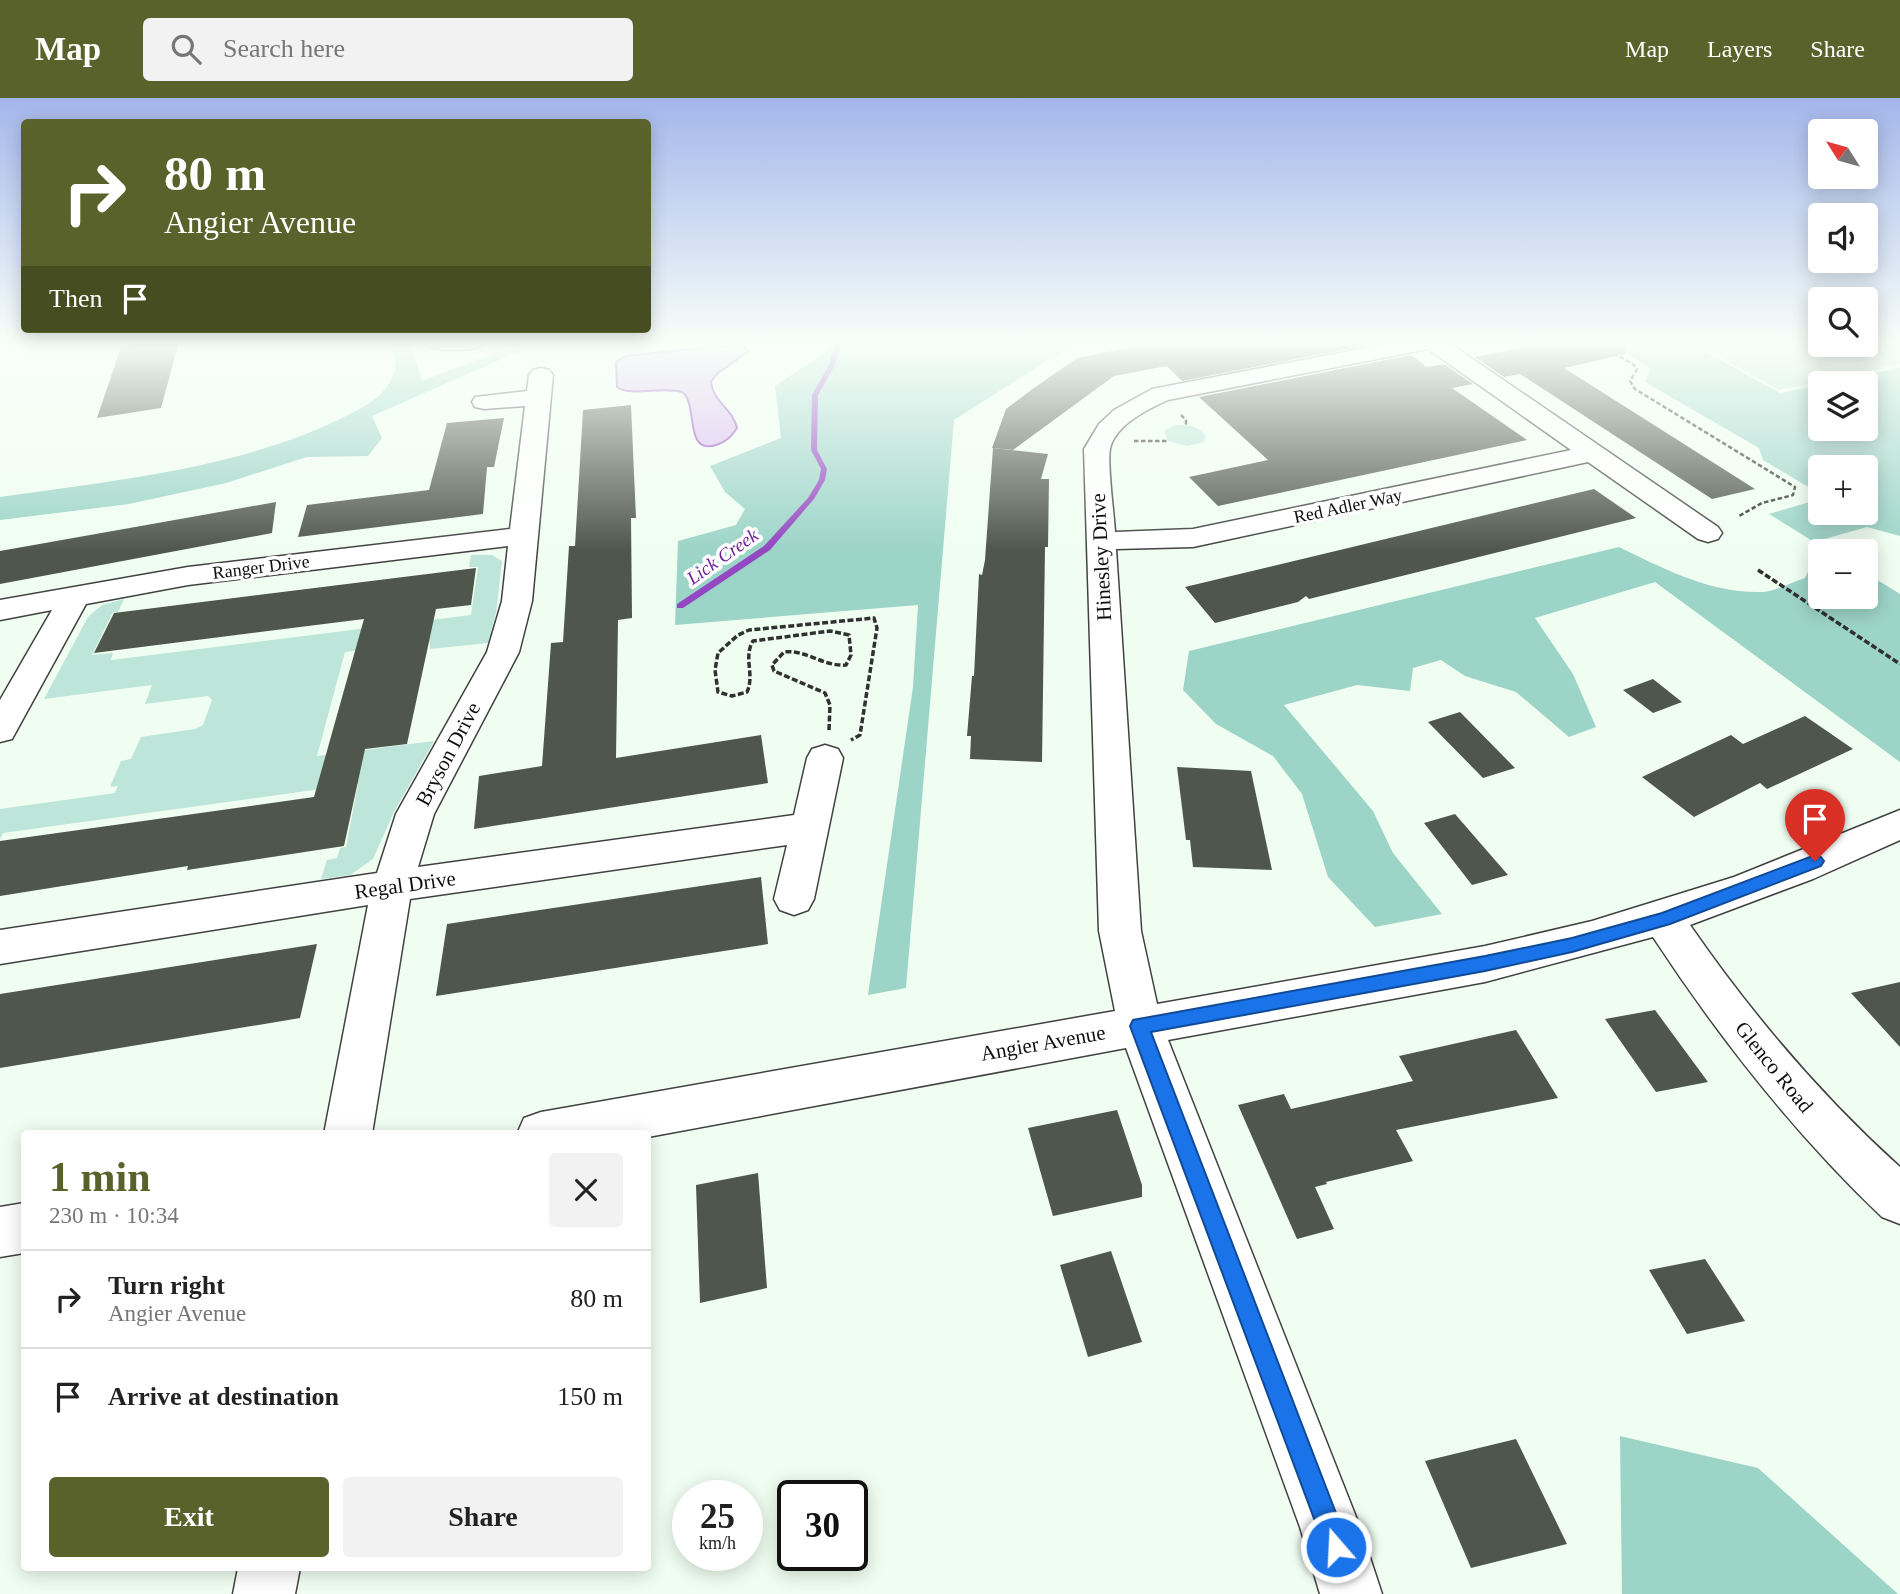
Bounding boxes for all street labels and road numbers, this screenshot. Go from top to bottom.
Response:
street label: Red Adler Way [1292,485,1404,527]
street label: Hinesley Drive [1086,493,1116,621]
street label: Ranger Drive [211,551,311,583]
street label: Bryson Drive [411,698,485,810]
street label: Regal Drive [353,866,457,904]
street label: Glenco Road [1730,1017,1818,1118]
street label: Angier Avenue [979,1020,1107,1066]

